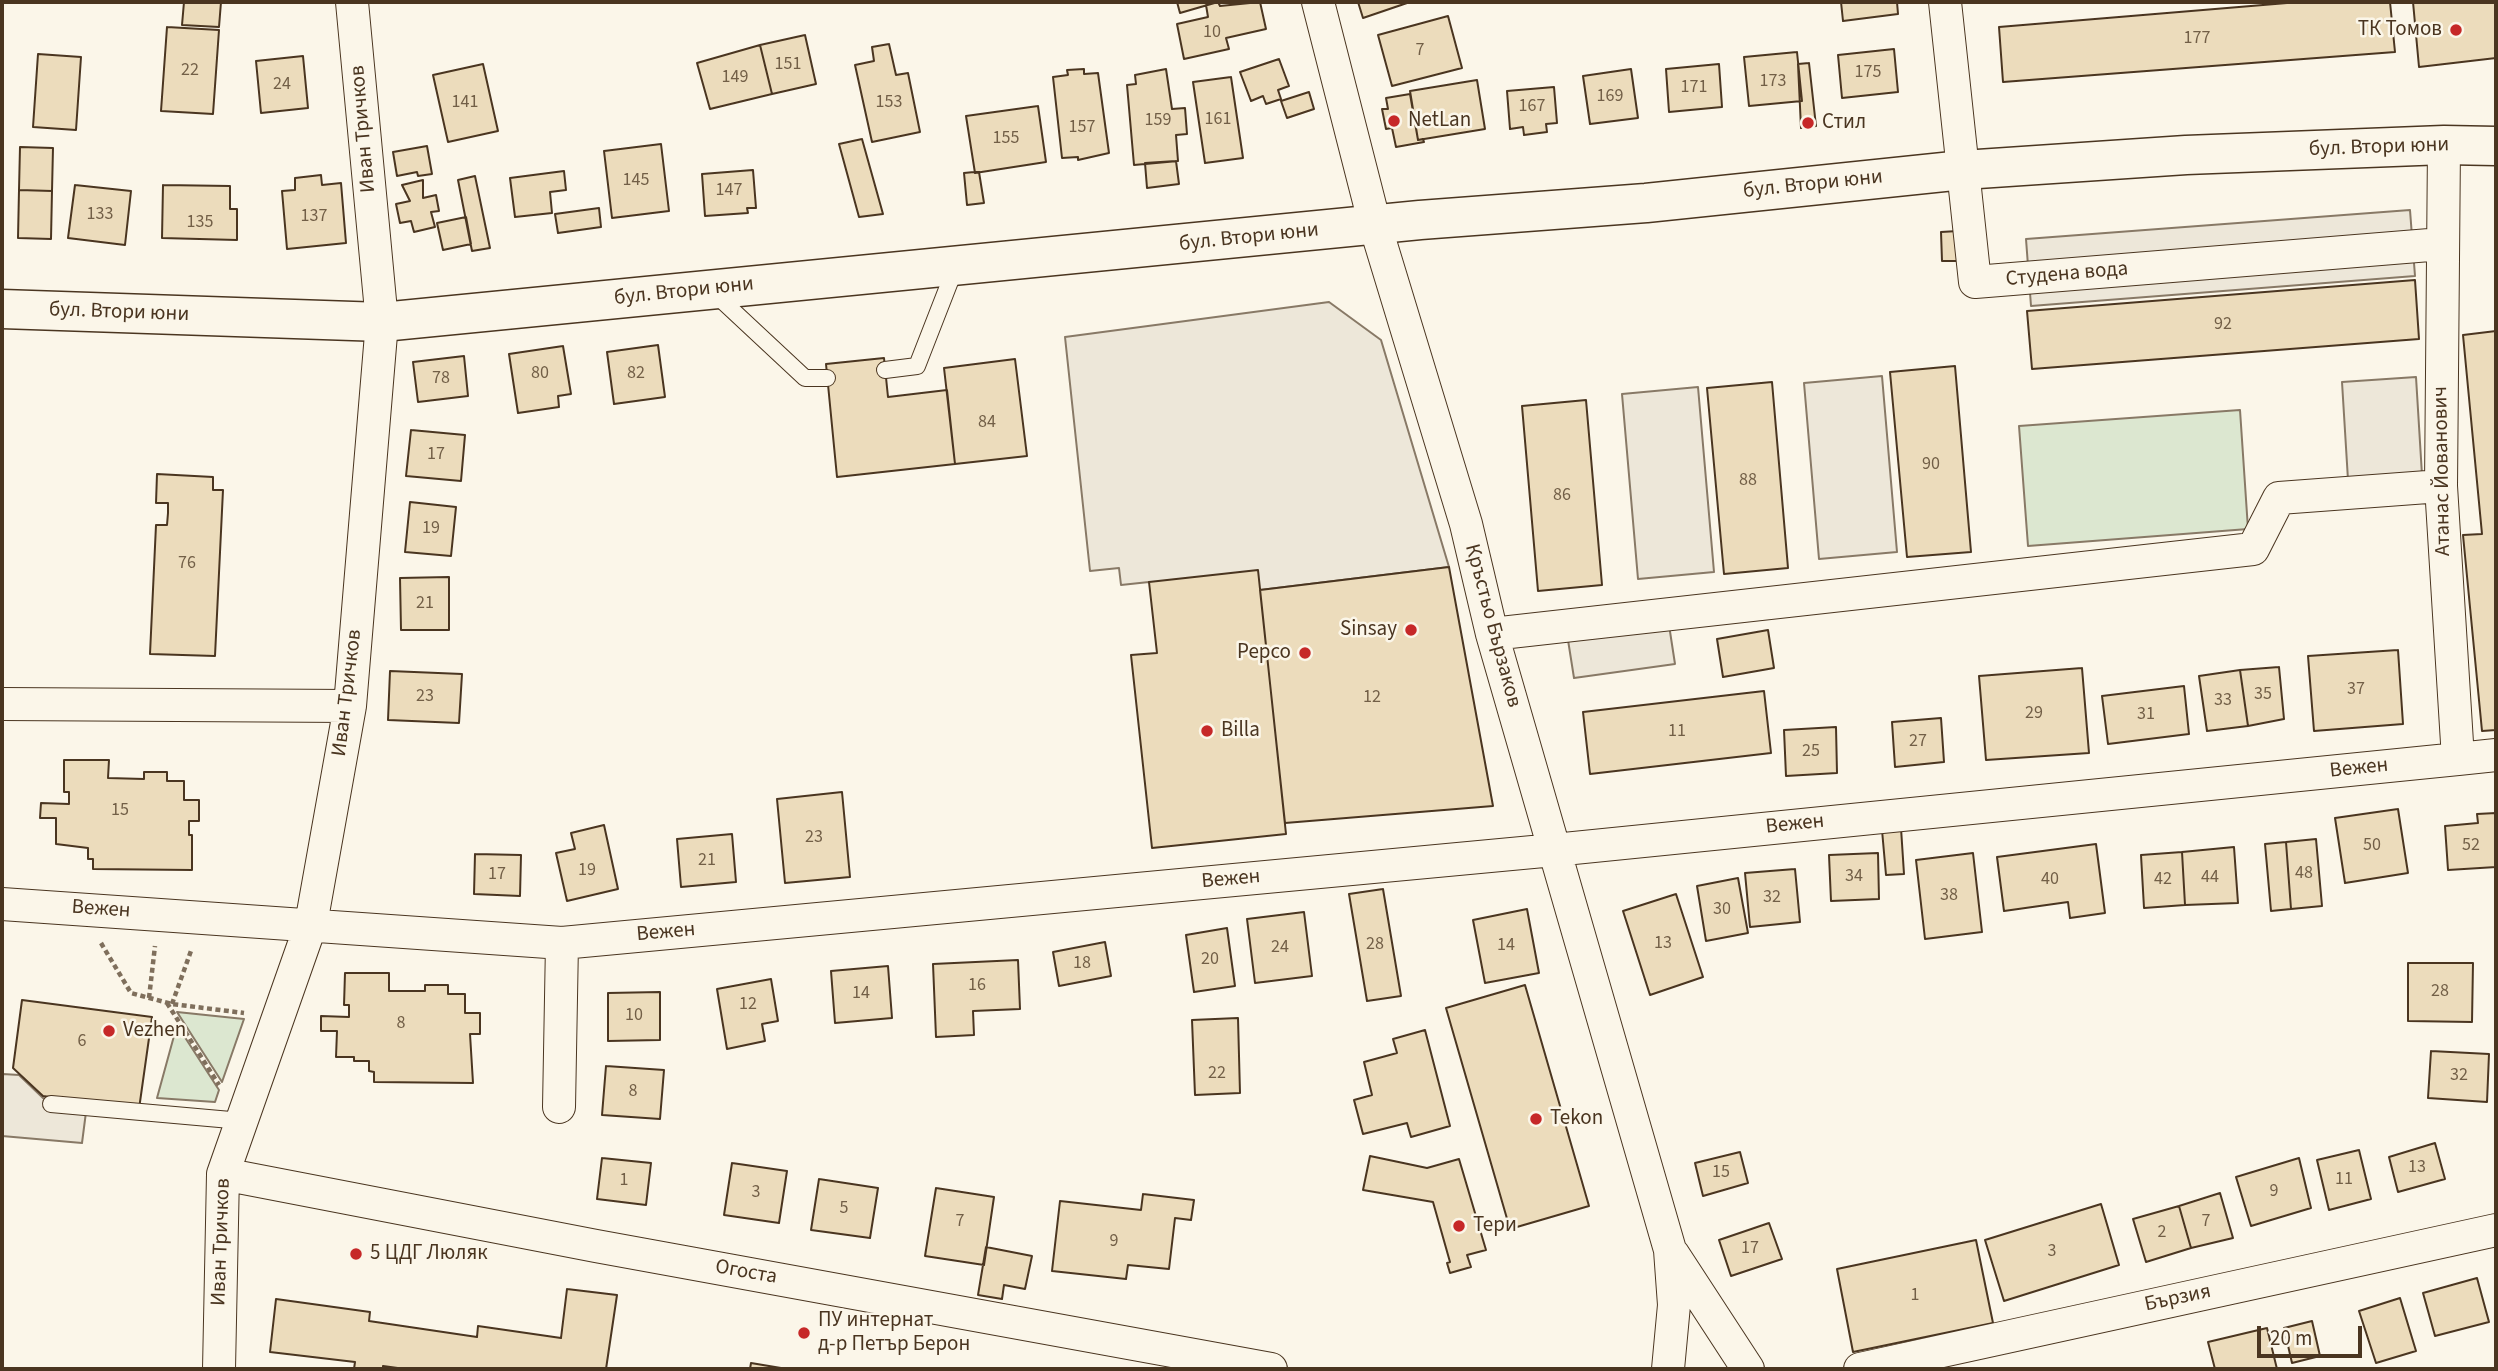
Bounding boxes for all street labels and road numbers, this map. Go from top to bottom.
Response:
street label: Иван Тричков [346,64,382,194]
street label: бул. Втори юни [2308,133,2450,163]
street label: бул. Втори юни [1742,165,1884,205]
street label: бул. Втори юни [1178,218,1320,258]
street label: Студена вода [2005,257,2129,293]
street label: бул. Втори юни [613,272,755,312]
street label: бул. Втори юни [48,298,190,328]
street label: Атанас Йованович [2429,386,2457,556]
street label: Кръстьо Бързаков [1458,542,1526,710]
street label: Иван Тричков [328,628,368,758]
street label: Вежен [2328,753,2390,785]
street label: Вежен [1764,809,1826,841]
street label: Вежен [1201,865,1261,895]
street label: Вежен [71,895,131,925]
street label: Вежен [636,918,696,948]
street label: Иван Тричков [207,1178,237,1306]
street label: Огоста [713,1255,779,1291]
street label: Бързия [2143,1280,2213,1318]

